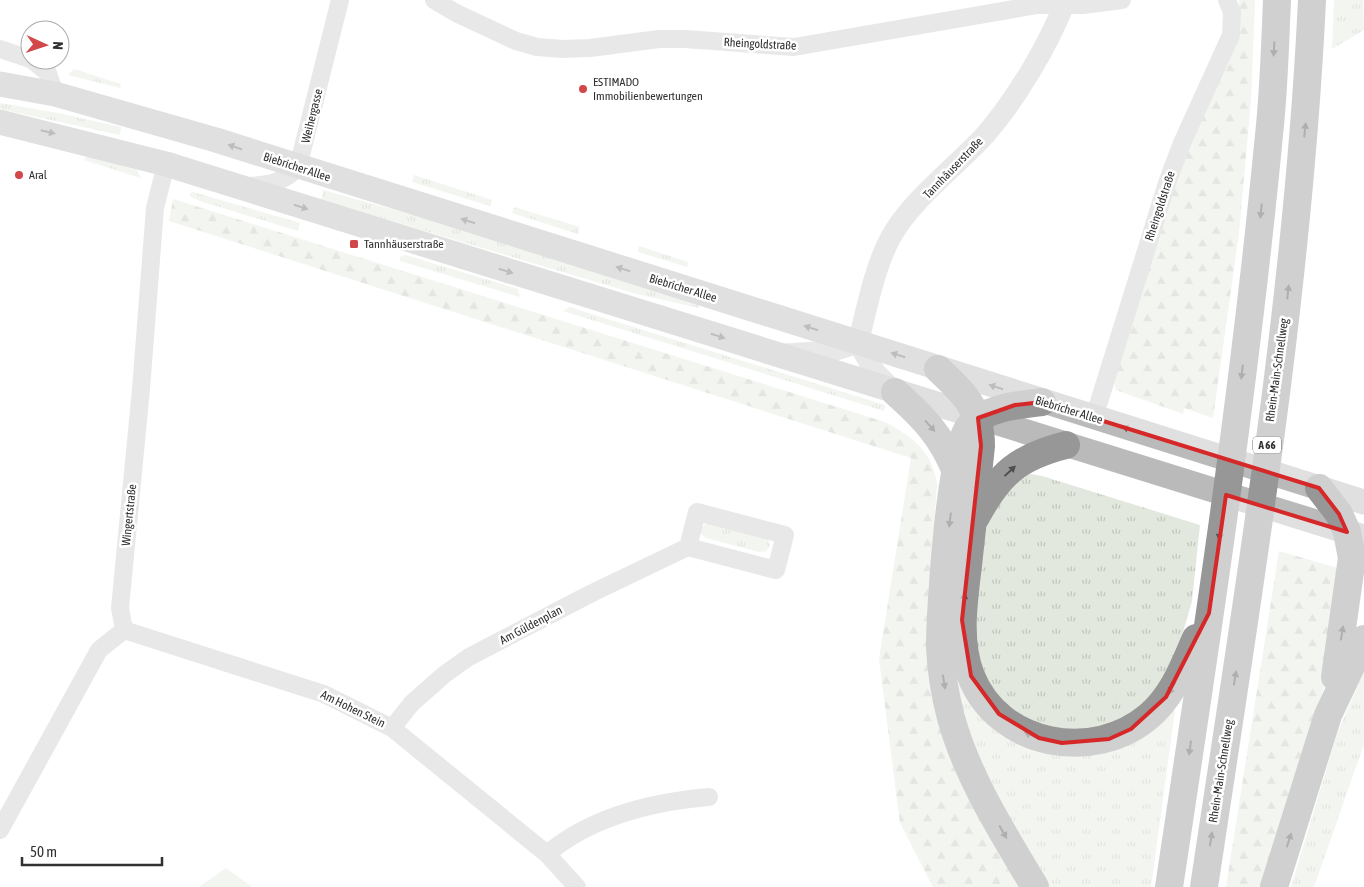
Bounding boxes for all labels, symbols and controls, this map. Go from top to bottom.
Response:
north arrow [20,20,70,70]
street label: Rheingoldstraße [723,35,797,53]
text: N [50,41,66,50]
one-way arrow [1270,41,1278,57]
place label: ESTIMADO Immobilienbewertungen [593,75,703,103]
marker: ESTIMADO Immobilienbewertungen [577,83,589,95]
street label: Weihergasse [299,87,325,145]
one-way arrow [1301,122,1309,138]
one-way arrow [40,128,55,136]
street label: Tannhäuserstraße [920,134,986,202]
one-way arrow [227,143,242,151]
street label: Biebricher Allee [262,150,332,184]
place label: Aral [29,168,48,182]
marker: Aral [13,169,25,181]
street label: Rheingoldstraße [1142,169,1178,243]
one-way arrow [294,203,309,211]
one-way arrow [1257,203,1265,219]
one-way arrow [460,216,475,224]
place label: Tannhäuserstraße [364,237,444,251]
marker: Tannhäuserstraße [348,238,360,250]
one-way arrow [615,265,630,273]
one-way arrow [499,267,514,275]
street label: Biebricher Allee [648,271,718,305]
one-way arrow [1284,283,1292,299]
street label: Rhein-Main-Schnellweg [1263,316,1291,423]
one-way arrow [804,324,819,332]
one-way arrow [710,333,725,341]
one-way arrow [890,351,905,359]
one-way arrow [1238,364,1246,380]
one-way arrow [988,383,1003,391]
street label: Biebricher Allee [1034,393,1104,427]
one-way arrow [924,420,936,432]
one-way arrow [1121,424,1136,432]
road number: A 66 [1253,436,1281,454]
one-way arrow [1003,465,1015,477]
street label: Wingertstraße [119,483,139,547]
one-way arrow [945,512,953,528]
one-way arrow [1216,525,1224,541]
one-way arrow [960,592,968,608]
street label: Am Güldenplan [497,603,565,647]
one-way arrow [1338,625,1346,641]
one-way arrow [1231,670,1239,686]
one-way arrow [941,674,949,690]
one-way arrow [1167,681,1176,695]
street label: Am Hohen Stein [319,687,387,731]
street label: Rhein-Main-Schnellweg [1206,717,1236,824]
one-way arrow [1024,730,1038,738]
one-way arrow [1185,740,1193,756]
one-way arrow [999,825,1007,840]
one-way arrow [1207,830,1215,846]
one-way arrow [1285,833,1293,848]
scale bar [22,834,162,866]
text: 50 m [30,843,57,860]

